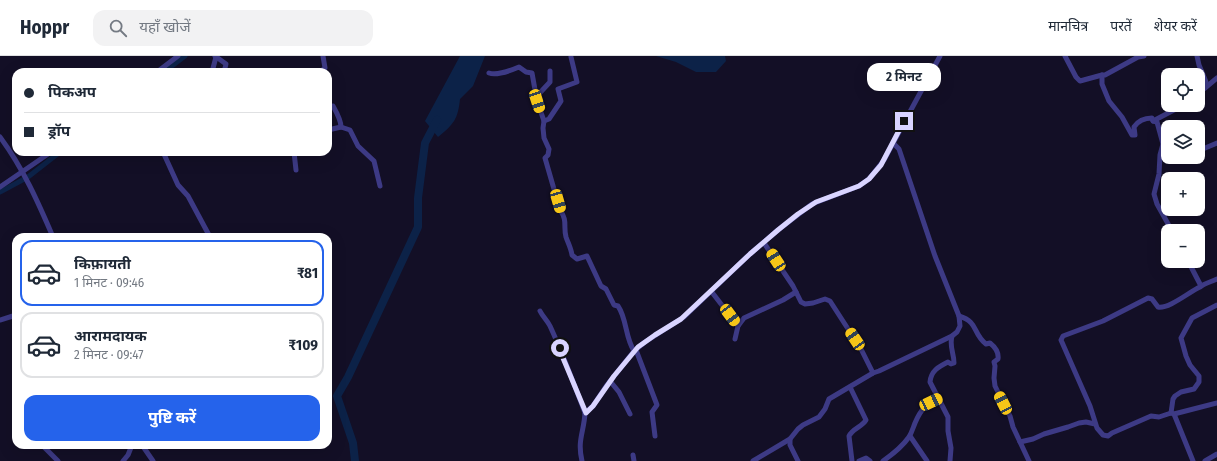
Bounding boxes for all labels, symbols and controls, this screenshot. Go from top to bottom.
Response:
search box [93,10,373,46]
text: Hoppr [20,16,69,39]
icon: search [107,17,129,39]
text: यहाँ खोजें [139,18,191,36]
text: मानचित्र [1048,18,1088,35]
text: परतें [1110,18,1132,35]
text: शेयर करें [1154,18,1197,35]
callout: 2 मिनट [867,63,941,91]
map controls [1161,68,1205,268]
button: locate [1161,68,1205,112]
text: 2 मिनट [886,69,922,84]
text: पिकअप [48,83,96,101]
car [528,88,546,114]
route end [895,112,913,130]
button: layers [1161,120,1205,164]
text: ड्रॉप [48,122,70,140]
button: + [1161,172,1205,216]
car [549,188,567,214]
button: − [1161,224,1205,268]
car [764,247,788,273]
icon: car [26,255,62,291]
text: किफ़ायती [74,255,131,273]
text: ₹81 [297,264,318,282]
text: 1 मिनट · 09:46 [74,275,144,290]
car [718,302,742,328]
car [843,326,867,352]
icon: car [26,327,62,363]
text: आरामदायक [74,327,147,345]
text: ₹109 [288,336,318,354]
route start [551,339,569,357]
text: 2 मिनट · 09:47 [74,347,144,362]
car [992,390,1014,416]
car [918,391,944,413]
button: पुष्टि करें [24,395,320,441]

